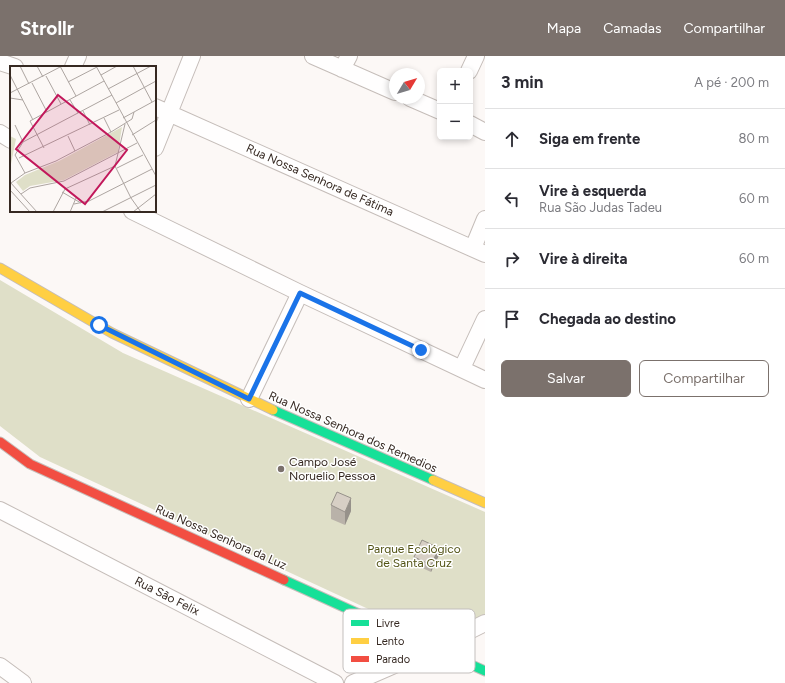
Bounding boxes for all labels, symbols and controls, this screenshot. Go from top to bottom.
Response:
text: Strollr [20,17,74,40]
text: Mapa [547,20,581,37]
text: Camadas [603,20,661,37]
text: Compartilhar [683,20,765,37]
inset map [10,66,156,212]
north arrow [389,68,425,104]
map controls [437,68,473,140]
button: + [437,68,473,104]
text: 3 min [501,72,543,92]
text: A pé · 200 m [694,75,769,90]
button: − [437,104,473,140]
icon: ahead [501,128,523,150]
text: Siga em frente [539,130,640,148]
text: 80 m [738,131,769,146]
street label: Rua Nossa Senhora de Fátima [244,141,396,219]
text: Vire à esquerda [539,182,646,200]
icon: left [501,188,523,210]
text: 60 m [739,191,769,206]
text: Rua São Judas Tadeu [539,200,662,215]
icon: right [501,248,523,270]
text: Vire à direita [539,250,628,268]
text: 60 m [739,251,769,266]
icon: arrive [501,308,523,330]
text: Chegada ao destino [539,310,676,328]
route start [90,316,108,334]
route end [412,341,430,359]
button: Salvar [501,360,631,397]
button: Compartilhar [639,360,769,397]
street label: Rua Nossa Senhora dos Remedios [267,388,440,476]
place label: Campo José Noruelio Pessoa [289,455,376,483]
marker: Campo José Noruelio Pessoa [276,464,286,474]
street label: Rua Nossa Senhora da Luz [153,502,289,572]
park label: Parque Ecológico de Santa Cruz [367,542,461,570]
street label: Rua São Felix [132,574,202,618]
legend [343,609,475,673]
text: Livre [376,617,400,630]
text: Lento [376,635,404,648]
text: Parado [376,653,410,666]

